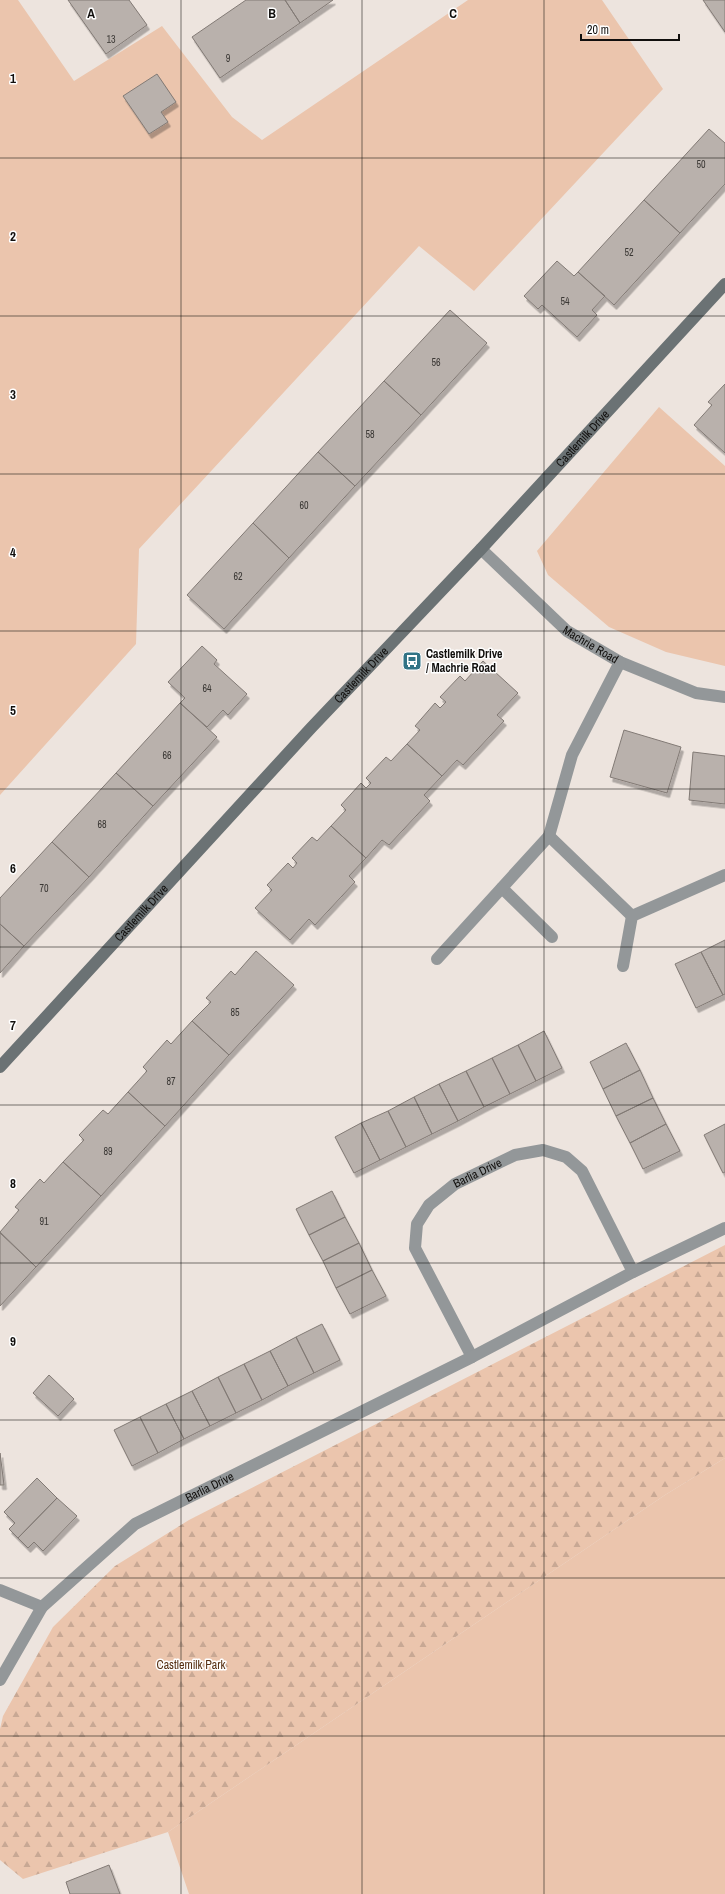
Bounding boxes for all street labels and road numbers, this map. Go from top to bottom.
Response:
street label: Castlemilk Drive [552,407,613,471]
street label: Machrie Road [560,622,621,667]
street label: Castlemilk Drive [331,643,392,707]
street label: Castlemilk Drive [111,881,172,945]
street label: Barlia Drive [451,1155,504,1192]
street label: Barlia Drive [183,1468,236,1506]

